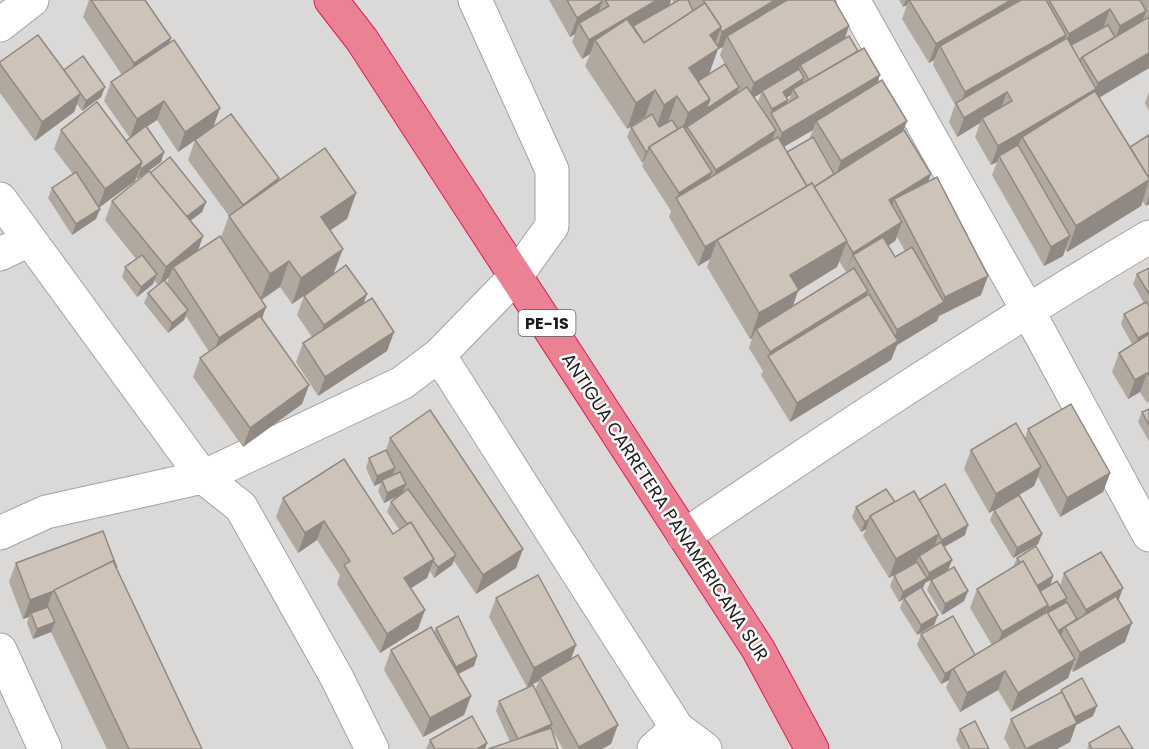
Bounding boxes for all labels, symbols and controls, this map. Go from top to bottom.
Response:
road number: PE-1S [518,310,576,336]
street label: ANTIGUA CARRETERA PANAMERICANA SUR [556,348,775,666]

